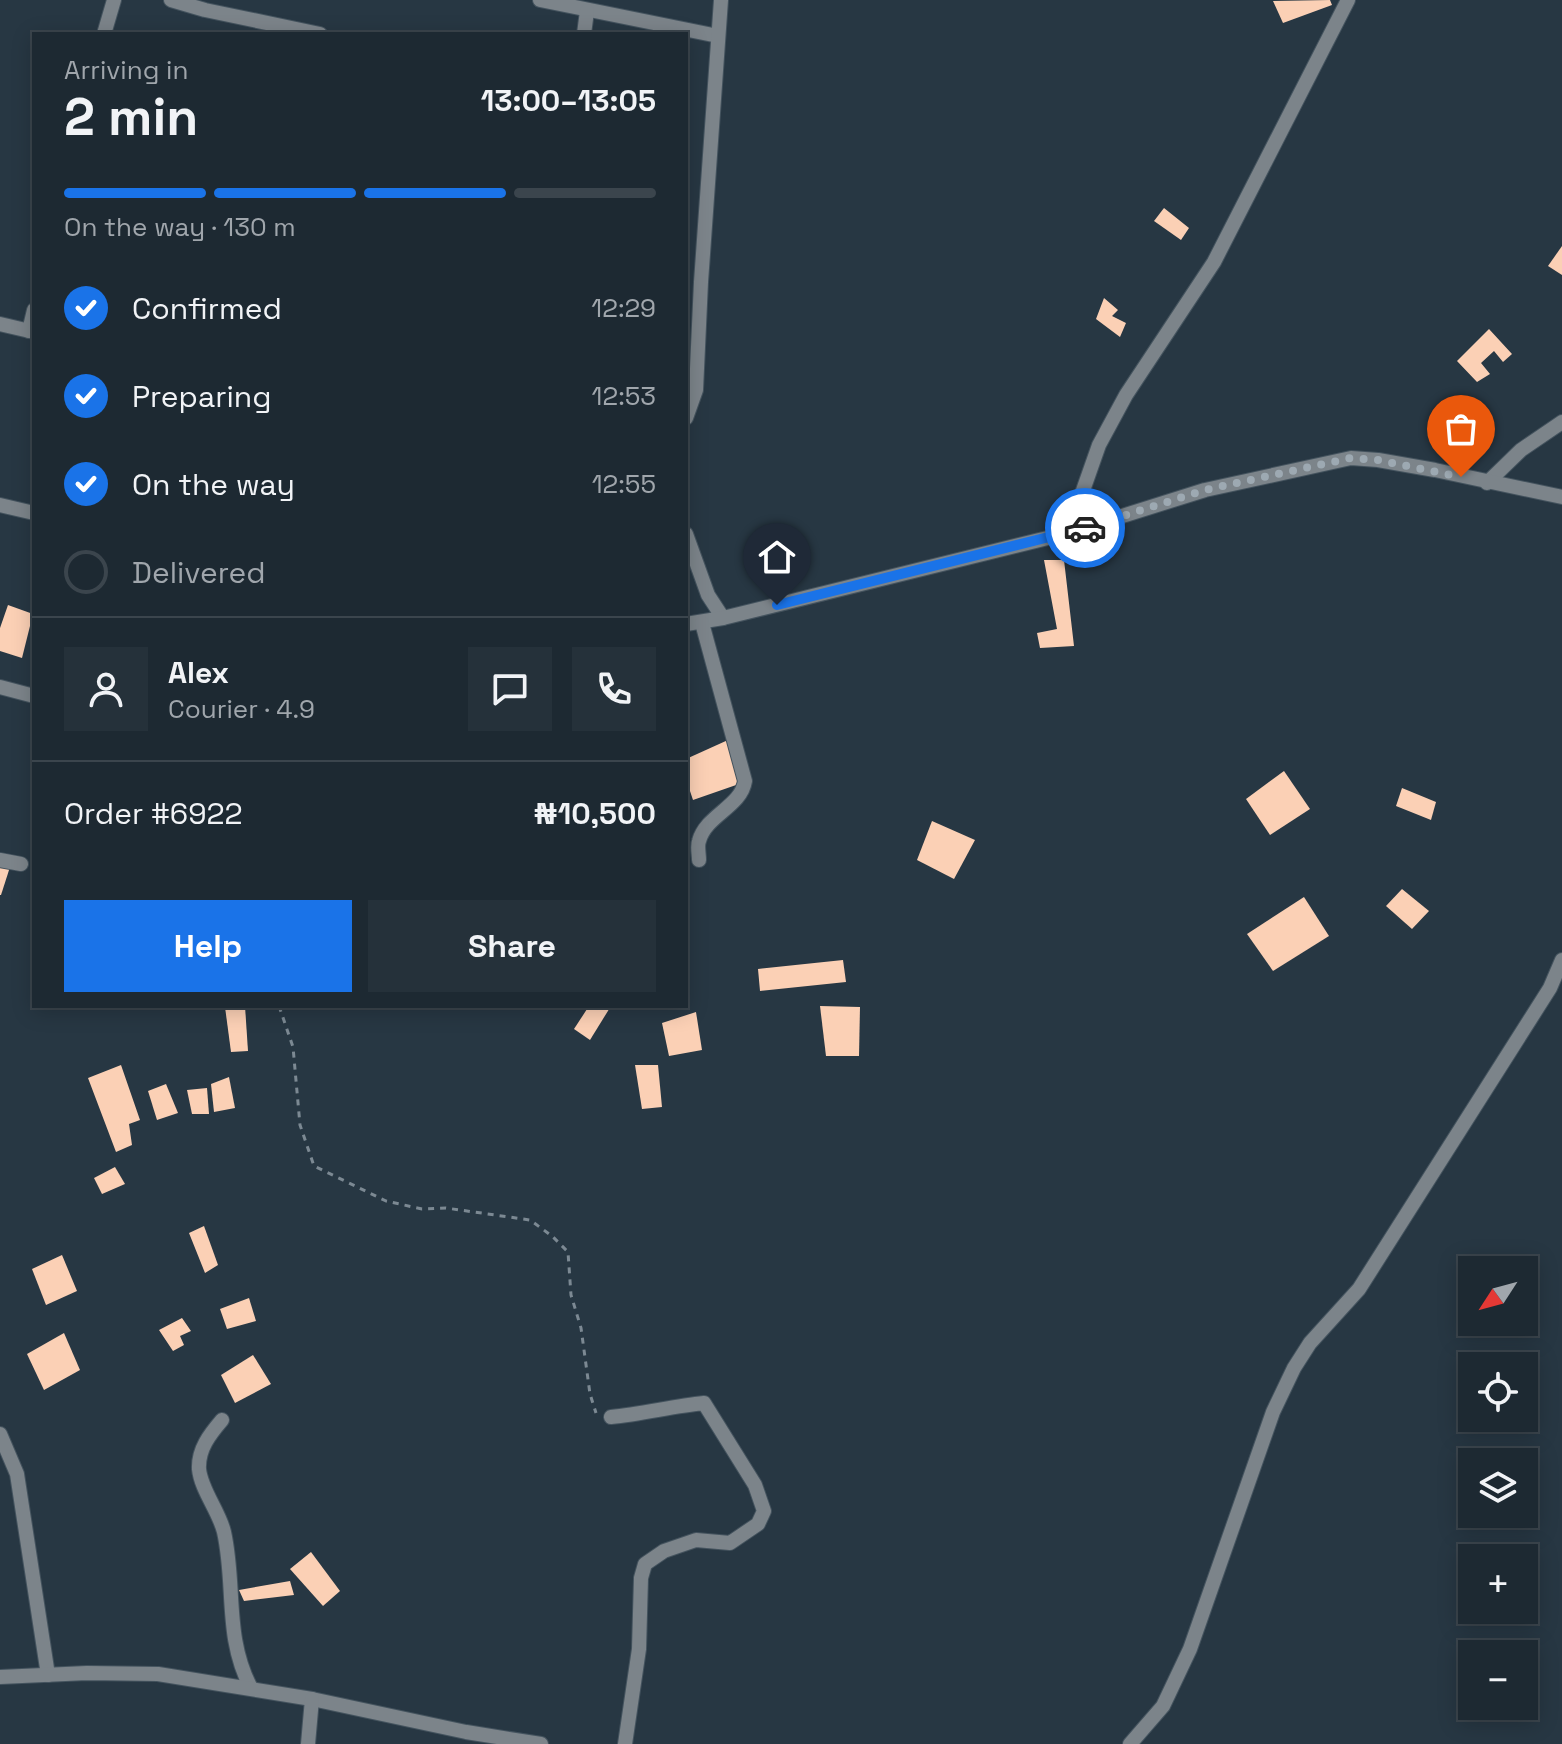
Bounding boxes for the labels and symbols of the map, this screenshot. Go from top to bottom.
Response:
pin [1427,395,1495,477]
courier [1045,488,1125,568]
pin [743,523,811,605]
north arrow [1458,1256,1538,1336]

